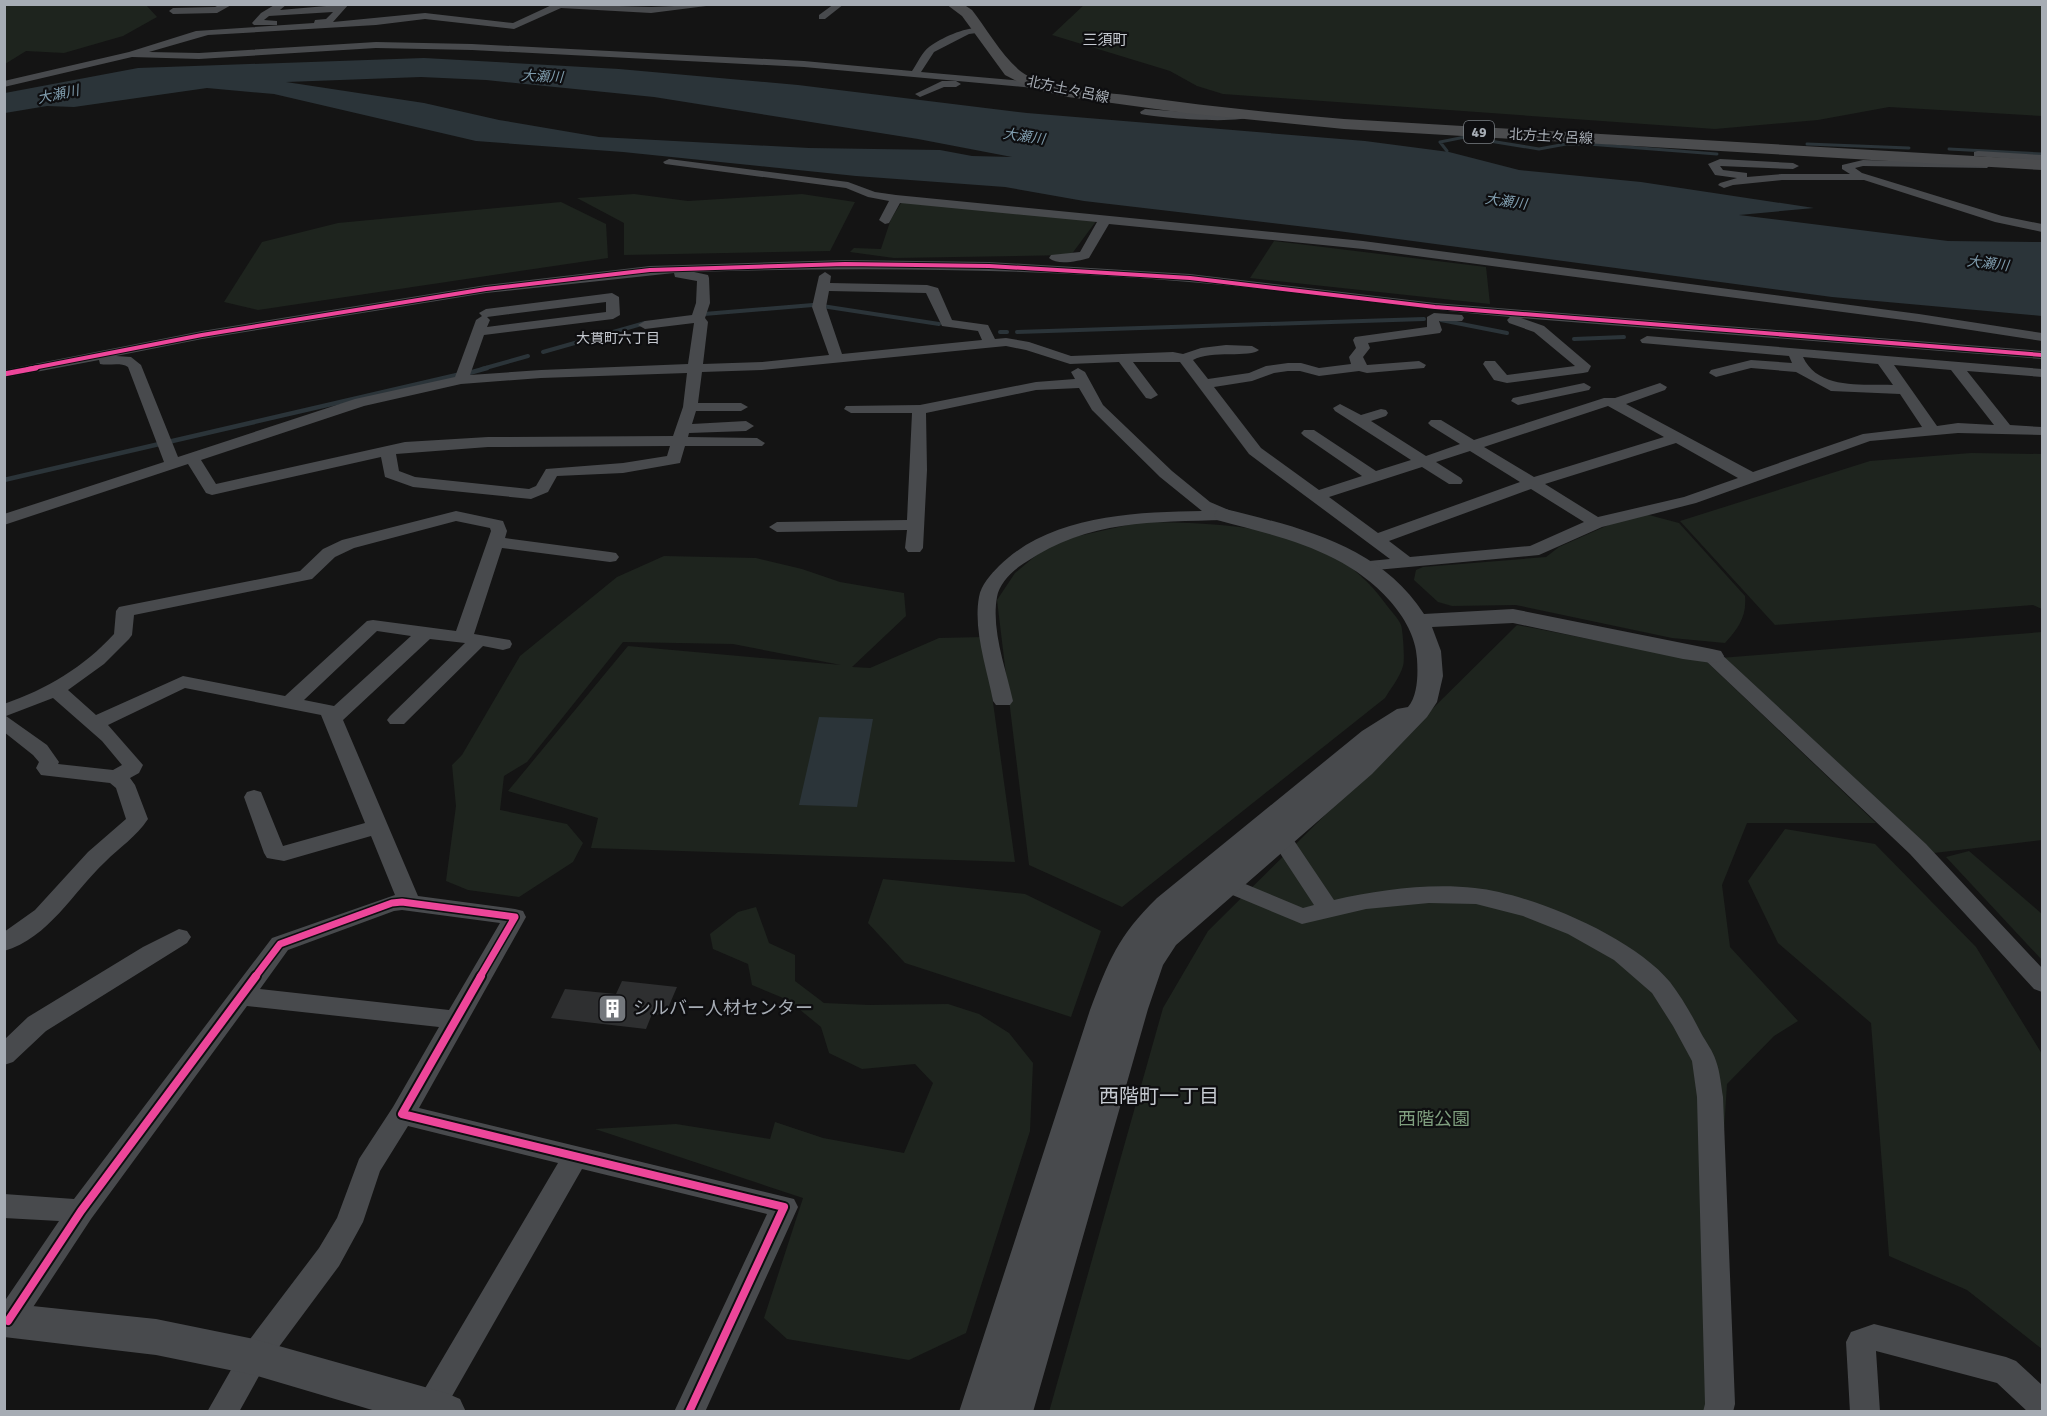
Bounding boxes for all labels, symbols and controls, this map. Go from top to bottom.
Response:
district label: 三須町 [1082,31,1128,49]
water label: 大瀬川 [521,67,565,86]
street label: 北方土々呂線 [1025,72,1111,107]
water label: 大瀬川 [36,81,82,107]
road number: 49 [1464,121,1494,143]
water label: 大瀬川 [1002,125,1048,148]
street label: 北方土々呂線 [1509,126,1593,147]
water label: 大瀬川 [1484,190,1530,213]
water label: 大瀬川 [1966,253,2012,275]
district label: 大貫町六丁目 [576,330,660,347]
building icon: シルバー人材センター [596,992,628,1024]
place label: シルバー人材センター [633,997,813,1019]
district label: 西階町一丁目 [1099,1084,1219,1109]
park label: 西階公園 [1398,1108,1470,1130]

